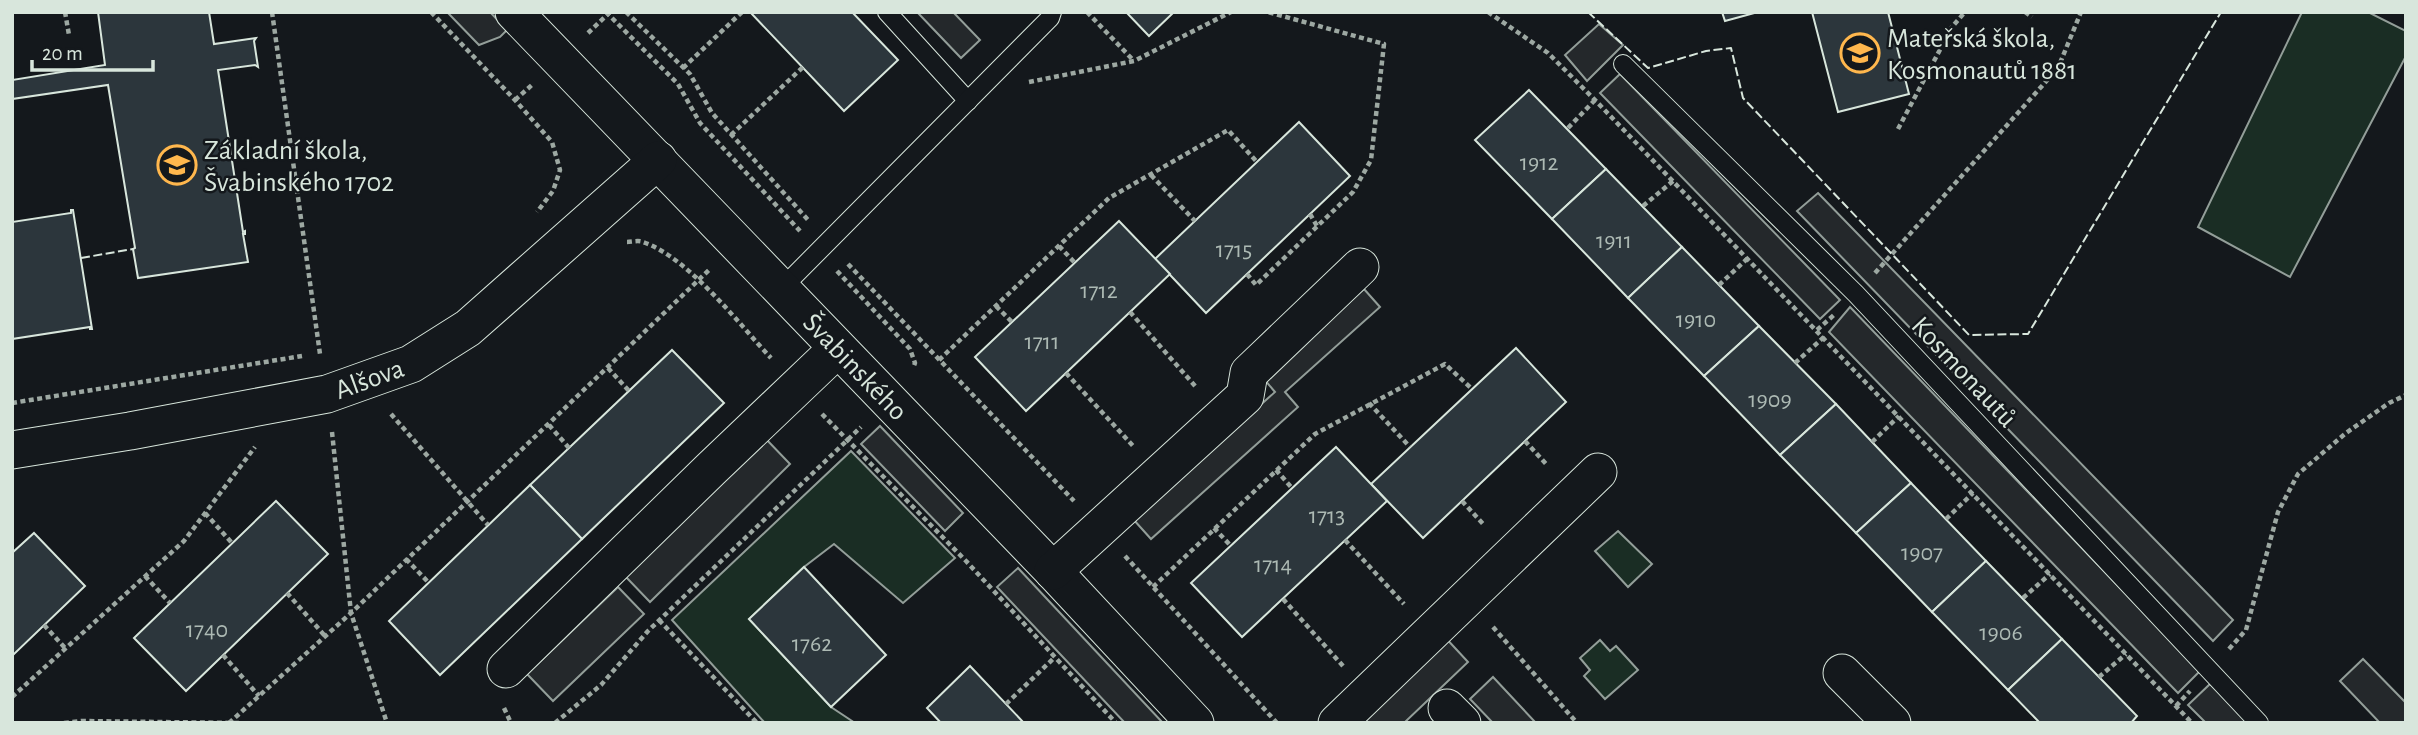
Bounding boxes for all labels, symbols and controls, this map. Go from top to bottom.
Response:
place label: Mateřská škola, Kosmonautů 1881 [1887,25,2077,85]
scale bar [32,28,152,72]
school or university icon: Mateřská škola, Kosmonautů 1881 [1839,32,1881,74]
text: 20 m [42,43,83,64]
place label: Základní škola, Švabinského 1702 [204,137,394,197]
school or university icon: Základní škola, Švabinského 1702 [156,144,198,186]
house number: 1912 [1520,151,1558,175]
house number: 1911 [1596,229,1632,253]
house number: 1715 [1216,238,1252,262]
house number: 1712 [1080,279,1118,303]
street label: Švabinského [797,307,913,426]
house number: 1910 [1676,308,1716,332]
street label: Kosmonautů [1906,312,2021,433]
house number: 1711 [1025,330,1059,354]
street label: Alšova [331,355,408,405]
house number: 1909 [1748,388,1792,412]
house number: 1713 [1309,504,1345,528]
house number: 1907 [1901,541,1943,565]
house number: 1714 [1254,553,1292,577]
house number: 1740 [186,618,228,642]
house number: 1906 [1979,621,2023,645]
house number: 1762 [792,632,832,656]

